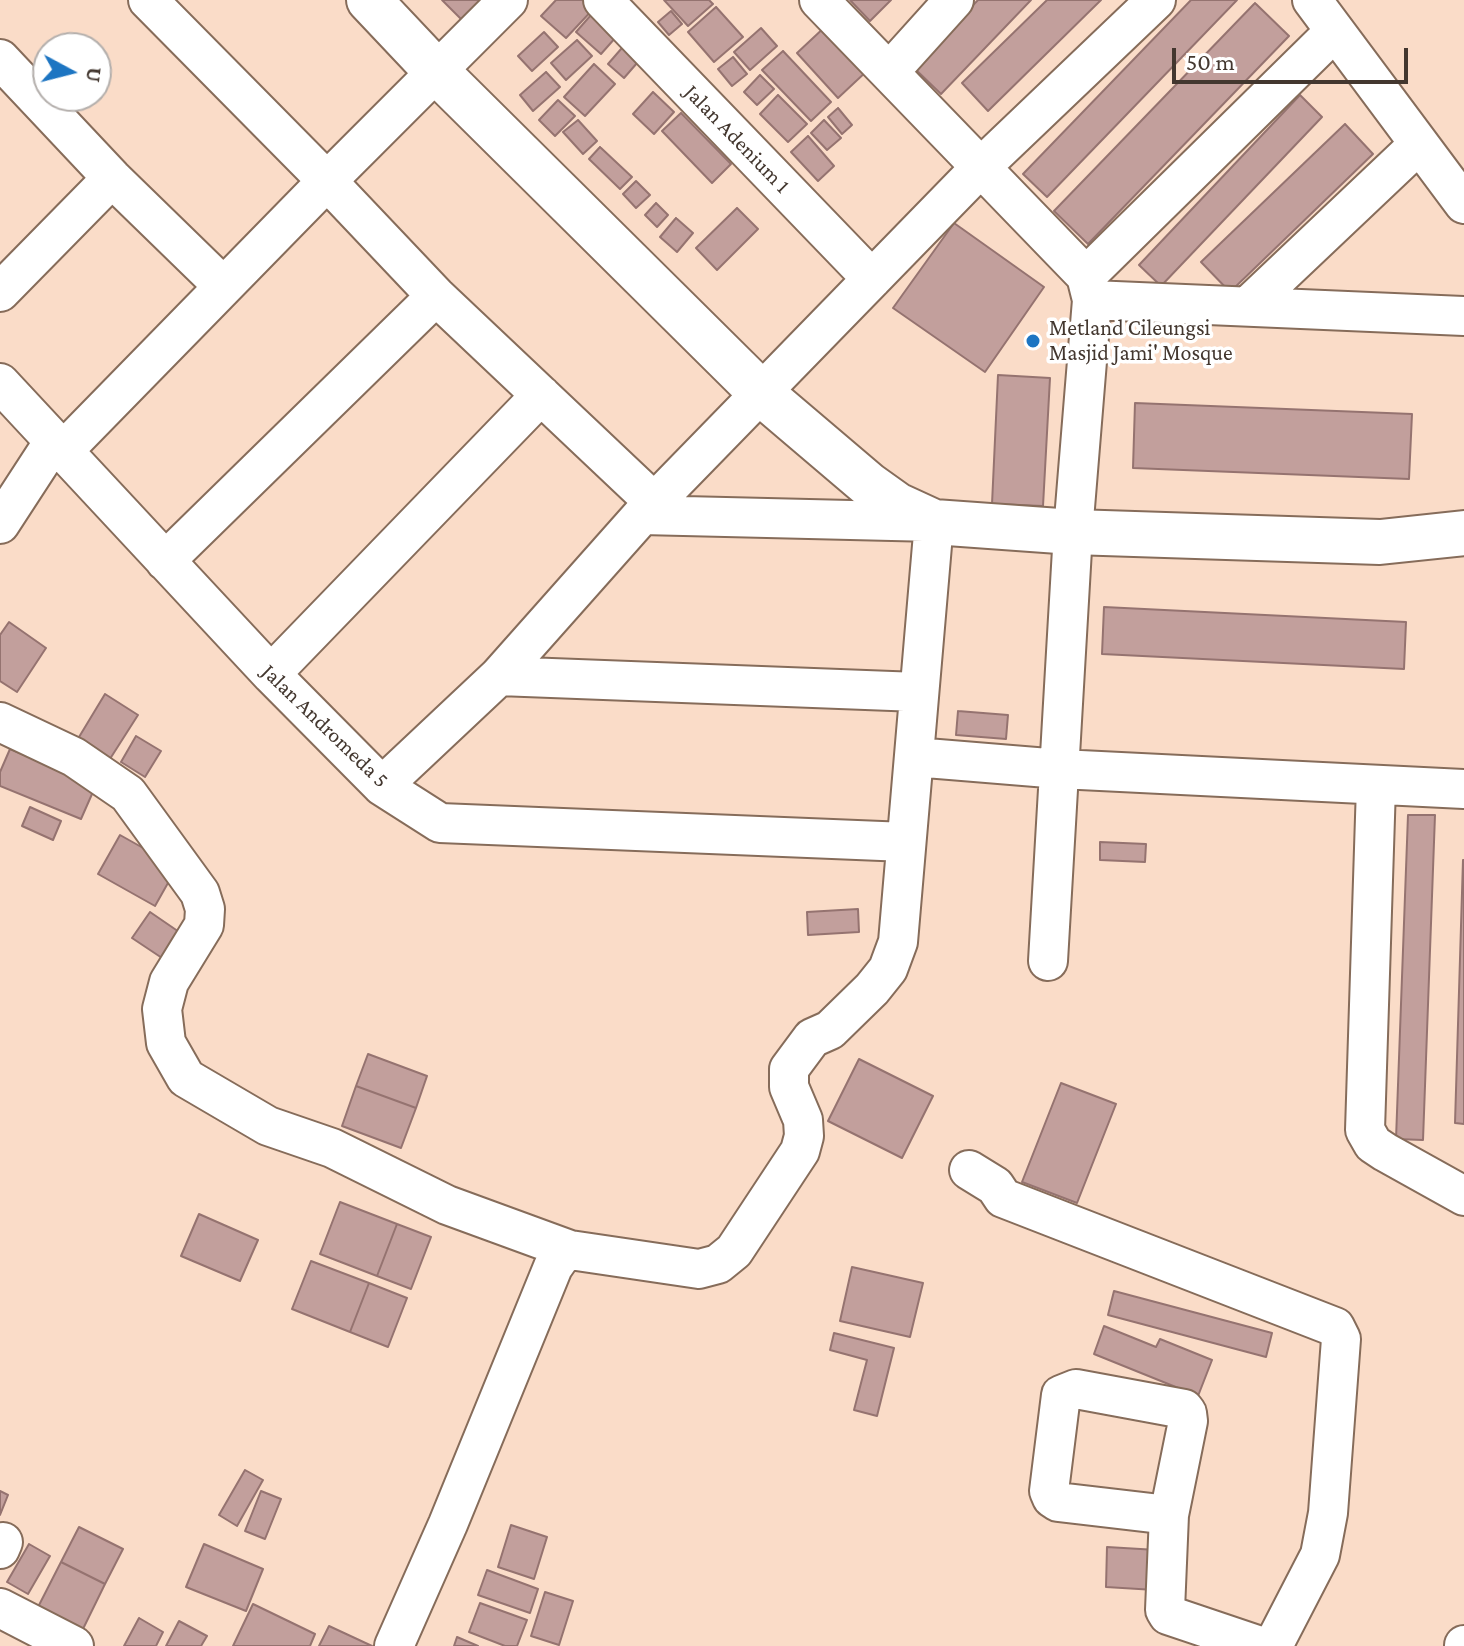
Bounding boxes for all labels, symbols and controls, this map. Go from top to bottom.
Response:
north arrow [32,32,112,112]
scale bar [1176,32,1412,82]
text: 50 m [1186,48,1235,75]
text: U [81,66,108,84]
street label: Jalan Adenium 1 [679,79,795,199]
place label: Metland Cileungsi Masjid Jami' Mosque [1049,315,1233,366]
marker: Metland Cileungsi Masjid Jami' Mosque [1024,332,1042,350]
street label: Jalan Andromeda 5 [256,659,394,793]

